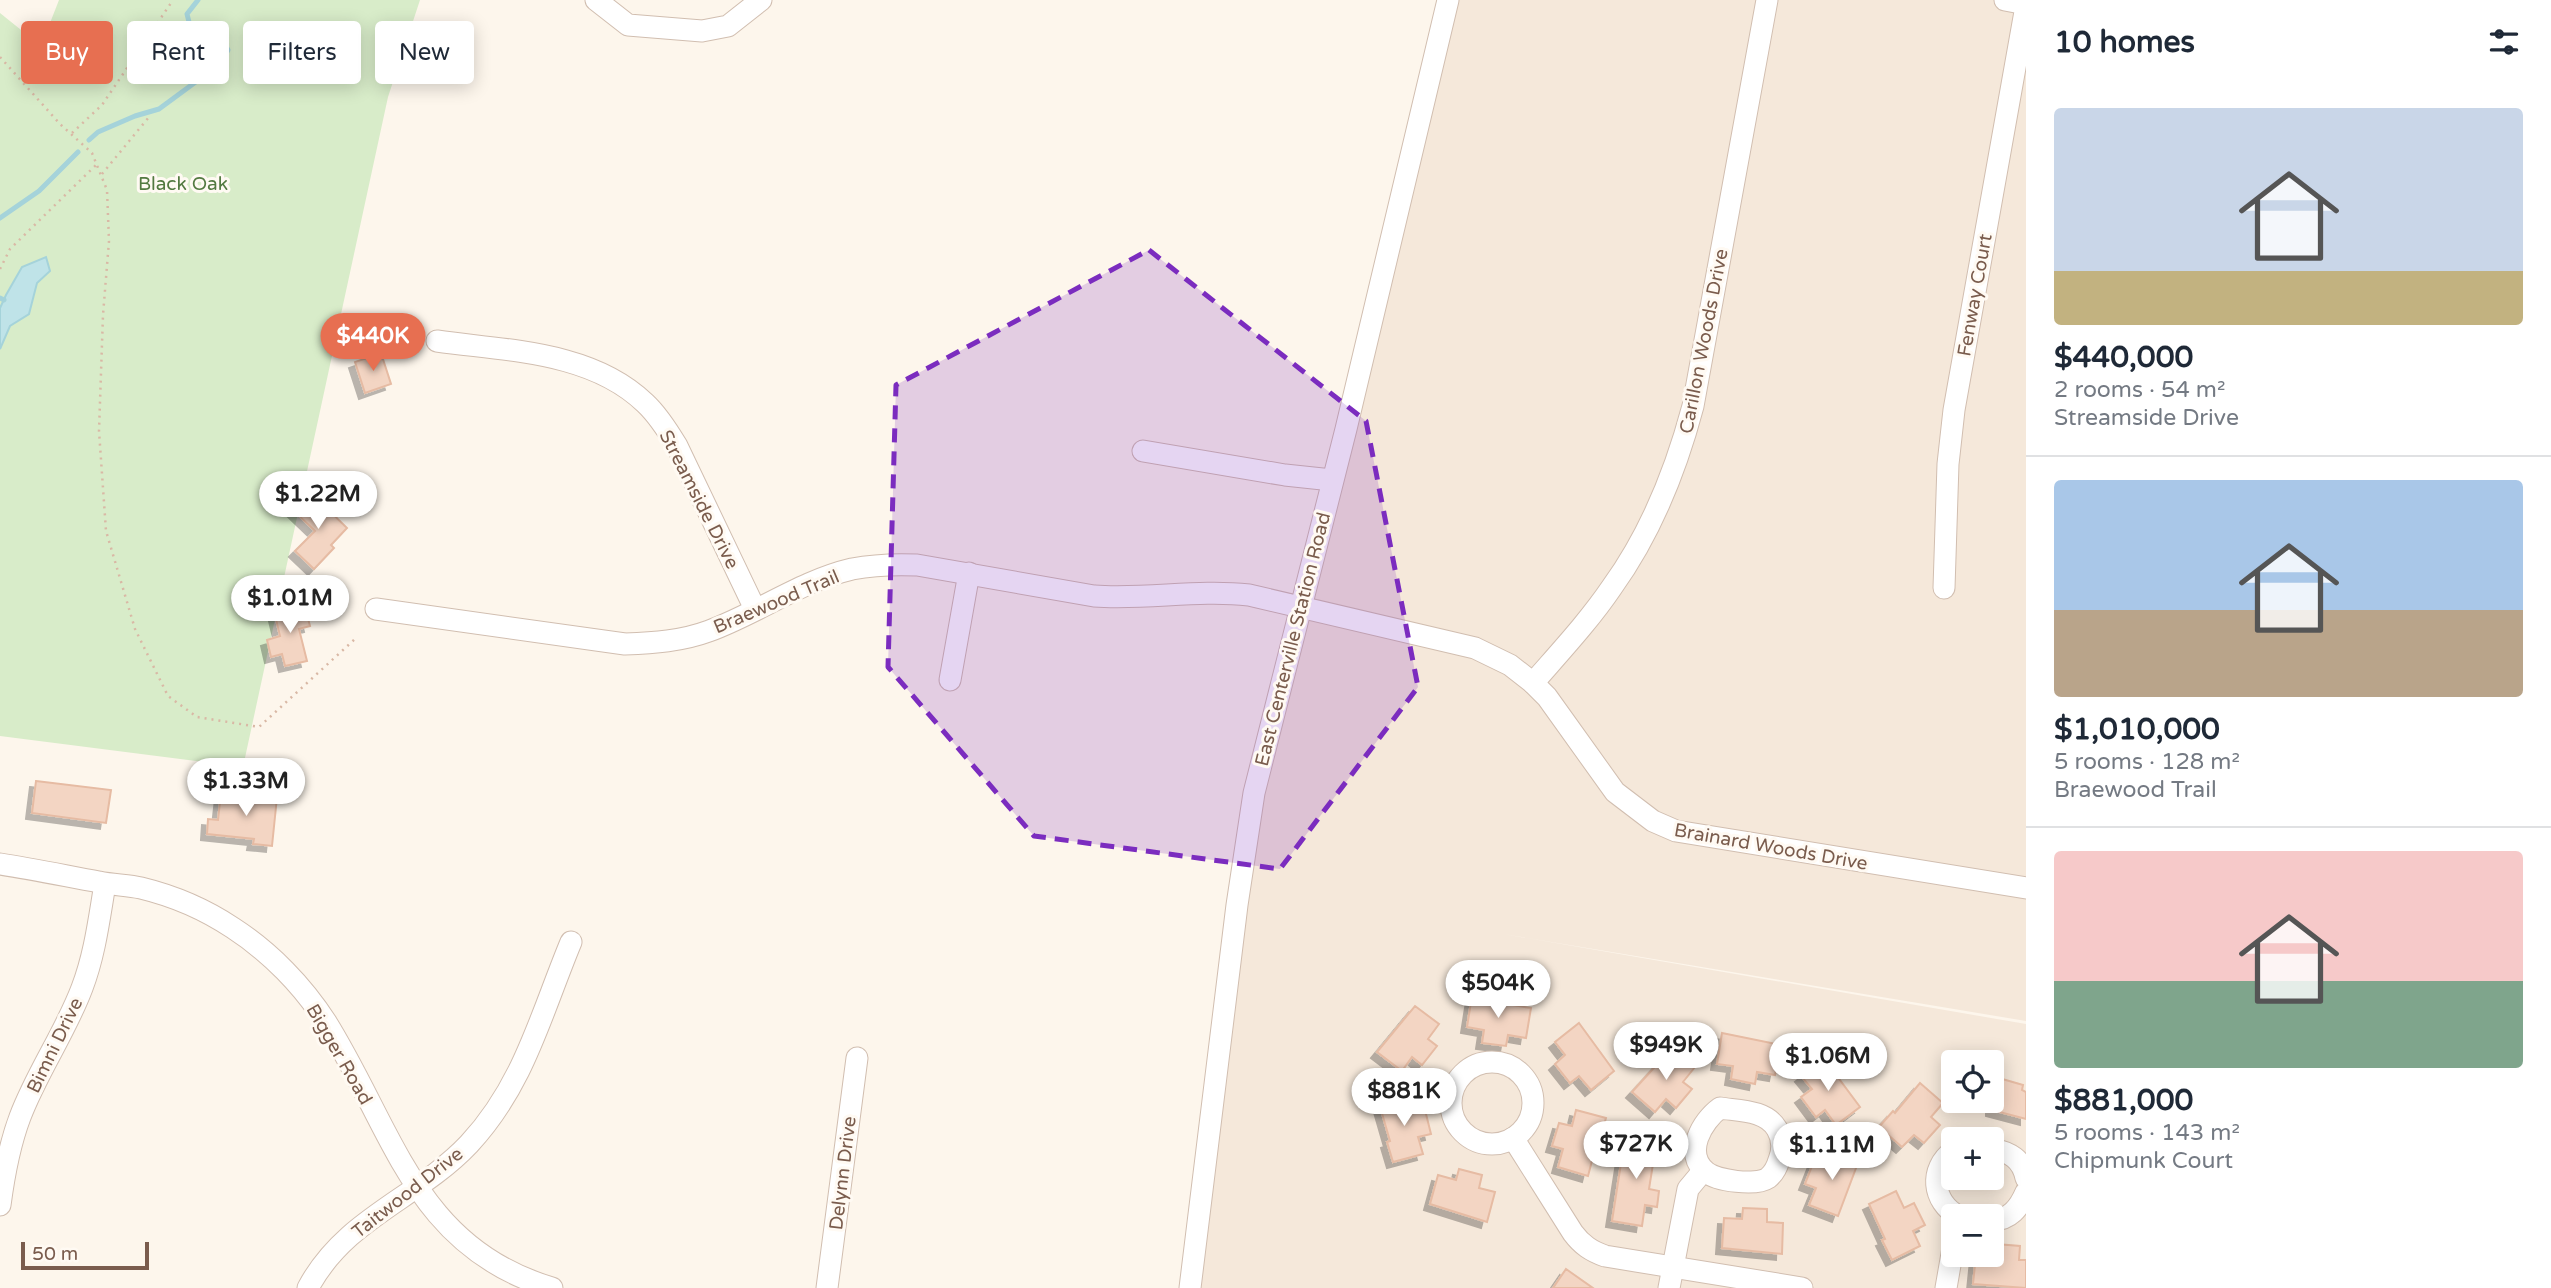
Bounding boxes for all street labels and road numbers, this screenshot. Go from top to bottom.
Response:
street label: Fenway Court [1953,232,1997,358]
street label: Carillon Woods Drive [1675,247,1733,435]
street label: Streamside Drive [655,426,744,572]
street label: East Centerville Station Road [1251,510,1335,768]
street label: Braewood Trail [710,566,843,638]
street label: Brainard Woods Drive [1672,819,1869,875]
street label: Bimni Drive [22,994,87,1097]
street label: Bigger Road [301,1000,377,1109]
street label: Delynn Drive [825,1115,861,1231]
street label: Taitwood Drive [348,1143,467,1243]

